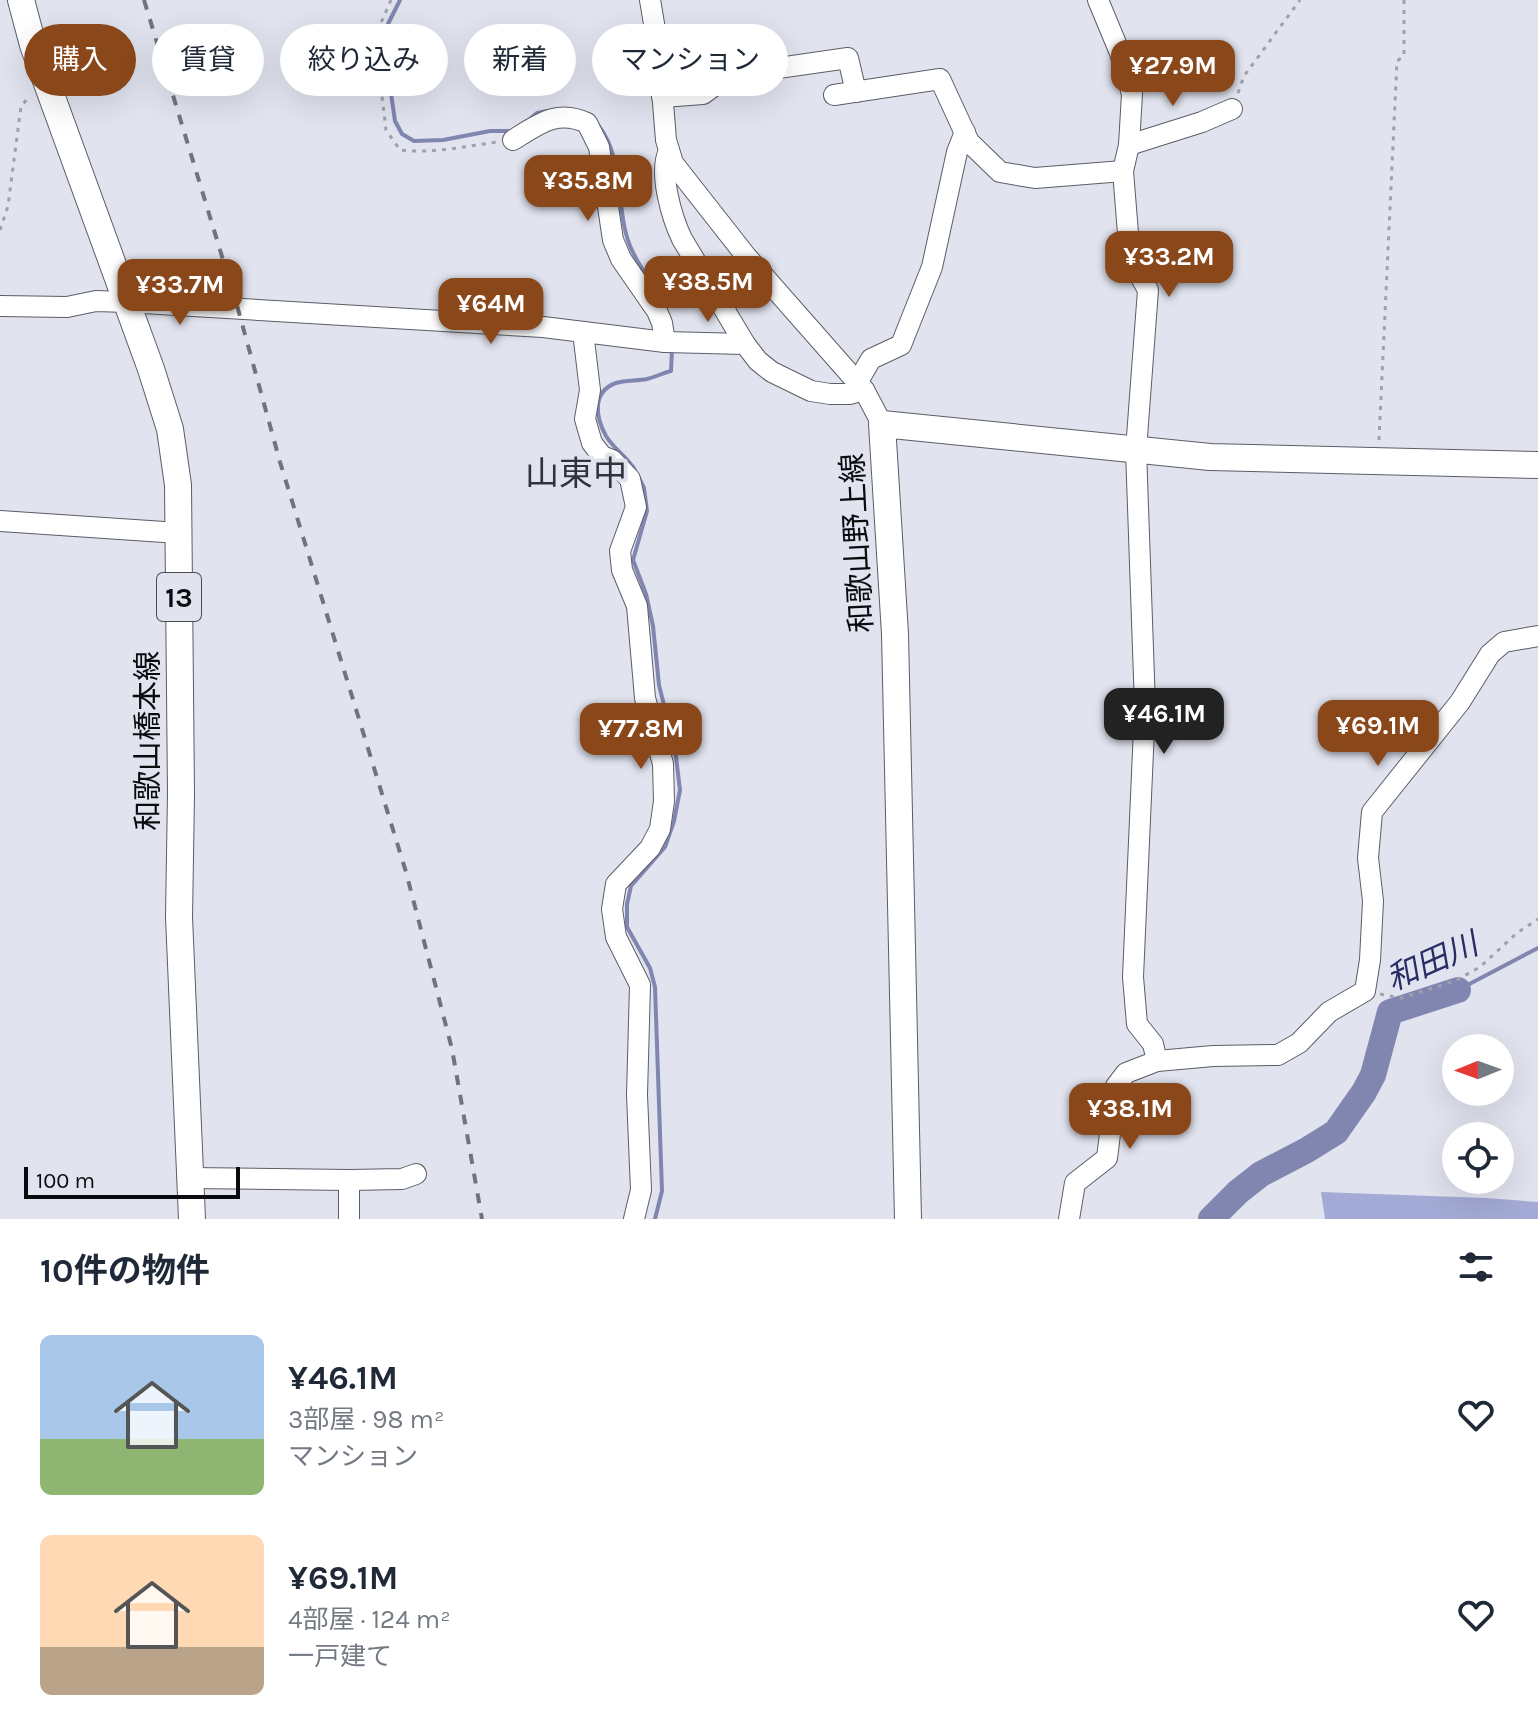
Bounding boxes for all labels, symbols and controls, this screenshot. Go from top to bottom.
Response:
chip: 購入 [24,24,136,96]
chip: 賃貸 [152,24,264,96]
chip: 絞り込み [280,24,448,96]
chip: 新着 [464,24,576,96]
chip: マンション [592,24,788,96]
pin: ¥27.9M [1108,40,1238,108]
text: ¥27.9M [1129,50,1217,81]
pin: ¥35.8M [523,155,653,223]
text: ¥35.8M [542,165,634,196]
pin: ¥33.2M [1104,231,1234,299]
text: ¥33.2M [1123,241,1215,272]
pin: ¥38.5M [643,256,773,324]
pin: ¥33.7M [115,259,245,327]
text: ¥38.5M [662,266,754,297]
text: ¥33.7M [136,269,224,300]
pin: ¥64M [444,278,538,346]
text: ¥64M [456,288,526,319]
street label: 和歌山野上線 [834,452,880,634]
district label: 山東中 [525,454,627,494]
road number: 13 [157,573,201,621]
street label: 和歌山橋本線 [130,651,166,831]
pin: ¥46.1M [1099,688,1229,756]
text: ¥46.1M [1122,698,1206,729]
pin: ¥69.1M [1313,700,1443,768]
pin: ¥77.8M [576,703,706,771]
text: ¥69.1M [1336,710,1420,741]
text: ¥77.8M [598,713,684,744]
water label: 和田川 [1381,924,1486,998]
north arrow [1442,1034,1514,1106]
map controls [1442,1034,1514,1194]
pin: ¥38.1M [1065,1083,1195,1151]
text: ¥38.1M [1087,1093,1173,1124]
button: locate [1442,1122,1514,1194]
scale bar [24,1163,240,1199]
text: 100 m [36,1168,95,1194]
icon: filters [1454,1245,1498,1289]
text: 10件の物件 [40,1251,210,1291]
text: ¥46.1M [288,1358,398,1398]
icon: home [104,1367,200,1463]
icon: heart [1454,1393,1498,1437]
text: 3部屋 · 98 m² [288,1404,444,1435]
text: マンション [288,1441,418,1472]
text: ¥69.1M [288,1558,398,1598]
icon: home [104,1567,200,1663]
icon: heart [1454,1593,1498,1637]
text: 4部屋 · 124 m² [288,1604,451,1635]
text: 一戸建て [288,1641,392,1672]

